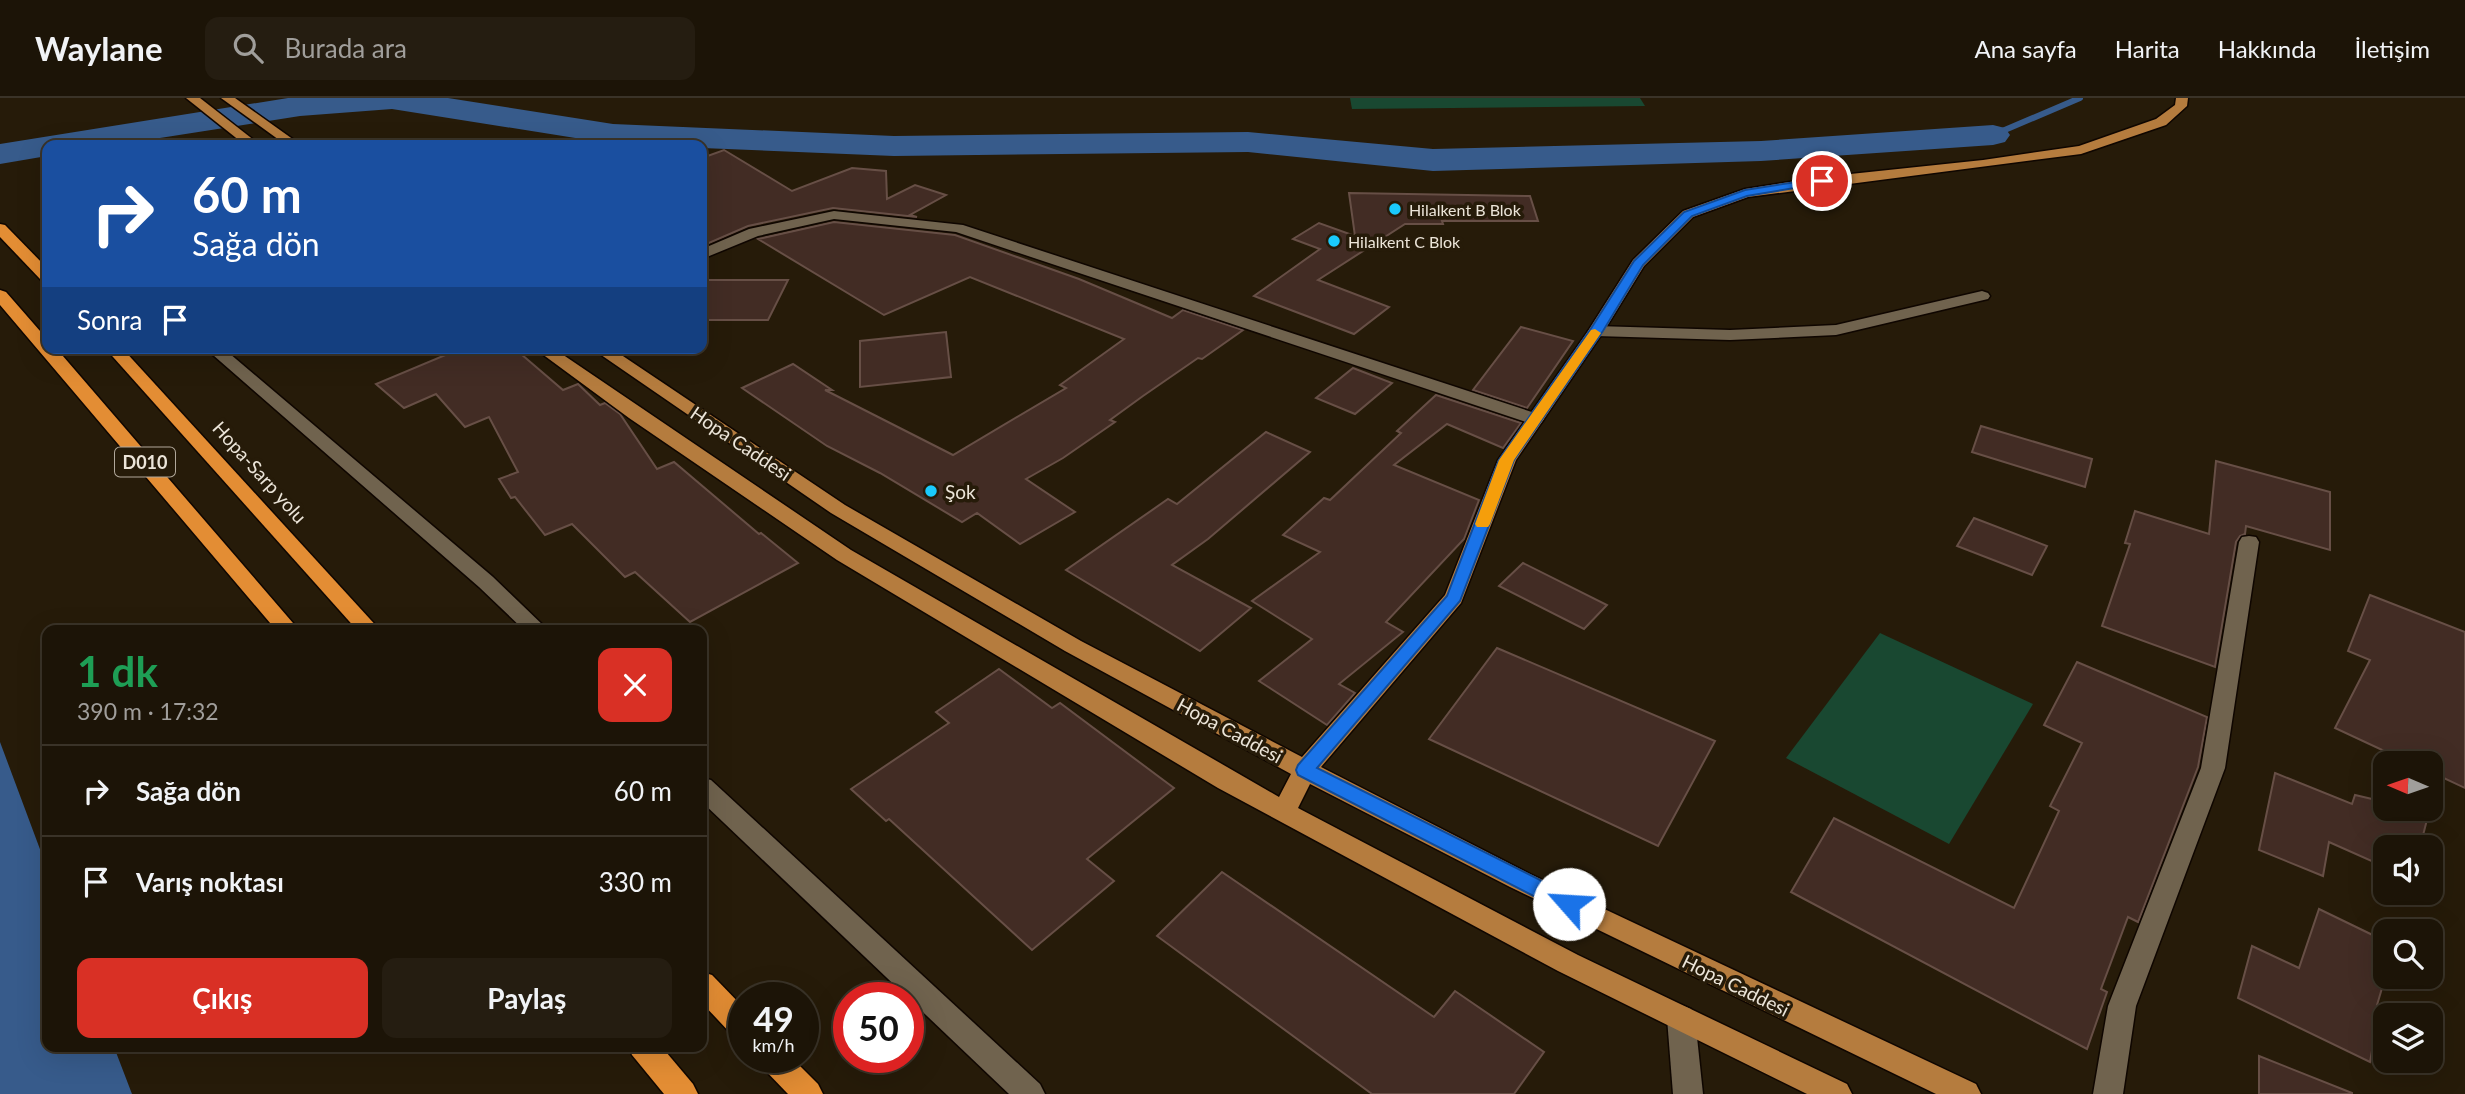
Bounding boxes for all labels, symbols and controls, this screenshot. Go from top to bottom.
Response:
search box [205,17,695,80]
text: Waylane [35,28,163,68]
icon: search [229,29,267,67]
text: Burada ara [285,32,407,64]
text: Ana sayfa [1974,34,2077,63]
text: Harita [2115,34,2180,63]
text: Hakkında [2218,34,2317,63]
text: İletişim [2355,34,2430,63]
pin [1792,151,1852,211]
icon: arrive [1803,162,1841,200]
text: 60 m [192,165,302,223]
icon: right [77,168,168,259]
place label: Hilalkent B Blok [1409,200,1522,219]
marker: Hilalkent B Blok [1387,201,1403,217]
text: Sağa dön [192,224,320,263]
place label: Hilalkent C Blok [1348,232,1461,251]
marker: Hilalkent C Blok [1326,233,1342,249]
icon: arrive [156,301,194,339]
text: Sonra [77,304,142,336]
street label: Hopa Caddesi [686,401,796,485]
street label: Hopa-Sarp yolu [208,416,312,528]
road number: D010 [115,448,175,476]
place label: Şok [945,480,976,503]
marker: Şok [923,483,939,499]
text: 1 dk [77,646,158,696]
button: close [598,648,672,722]
street label: Hopa Caddesi [1173,693,1287,767]
text: 390 m · 17:32 [77,697,219,725]
north arrow [2373,751,2443,821]
map controls [2373,751,2443,1073]
icon: right [77,772,115,810]
text: Sağa dön [136,775,241,807]
text: 60 m [614,775,672,807]
button: sound [2373,835,2443,905]
icon: arrive [77,863,115,901]
text: Varış noktası [136,866,284,898]
text: 330 m [599,866,672,898]
position arrow [1532,867,1606,941]
button: search [2373,919,2443,989]
street label: Hopa Caddesi [1679,949,1793,1021]
button: Çıkış [77,958,368,1038]
button: Paylaş [382,958,672,1038]
speed limit sign: 50 [833,982,924,1073]
text: 49 [753,997,794,1039]
button: layers [2373,1003,2443,1073]
text: km/h [752,1034,795,1056]

